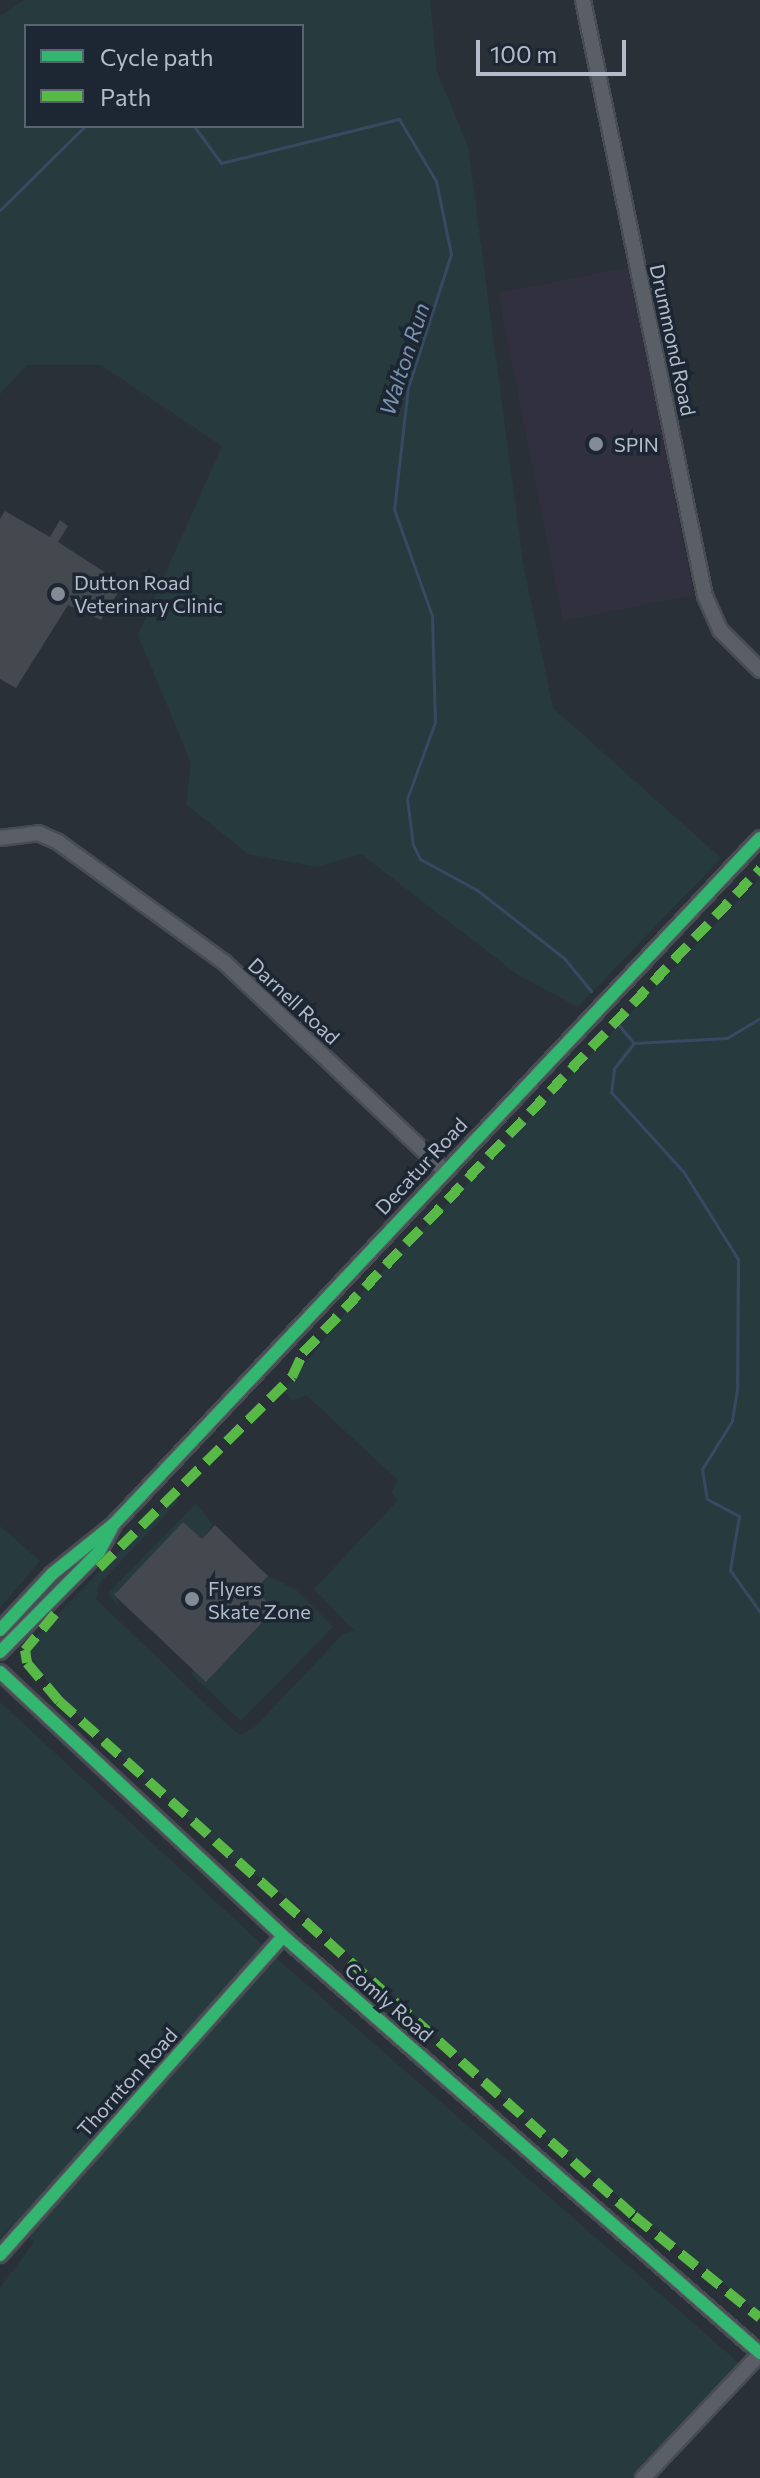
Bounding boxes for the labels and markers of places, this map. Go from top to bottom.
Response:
place label: SPIN [614,432,659,456]
marker: SPIN [585,433,607,455]
place label: Dutton Road Veterinary Clinic [74,570,223,617]
marker: Dutton Road Veterinary Clinic [49,585,67,603]
place label: Flyers Skate Zone [208,1576,311,1623]
marker: Flyers Skate Zone [183,1590,201,1608]

